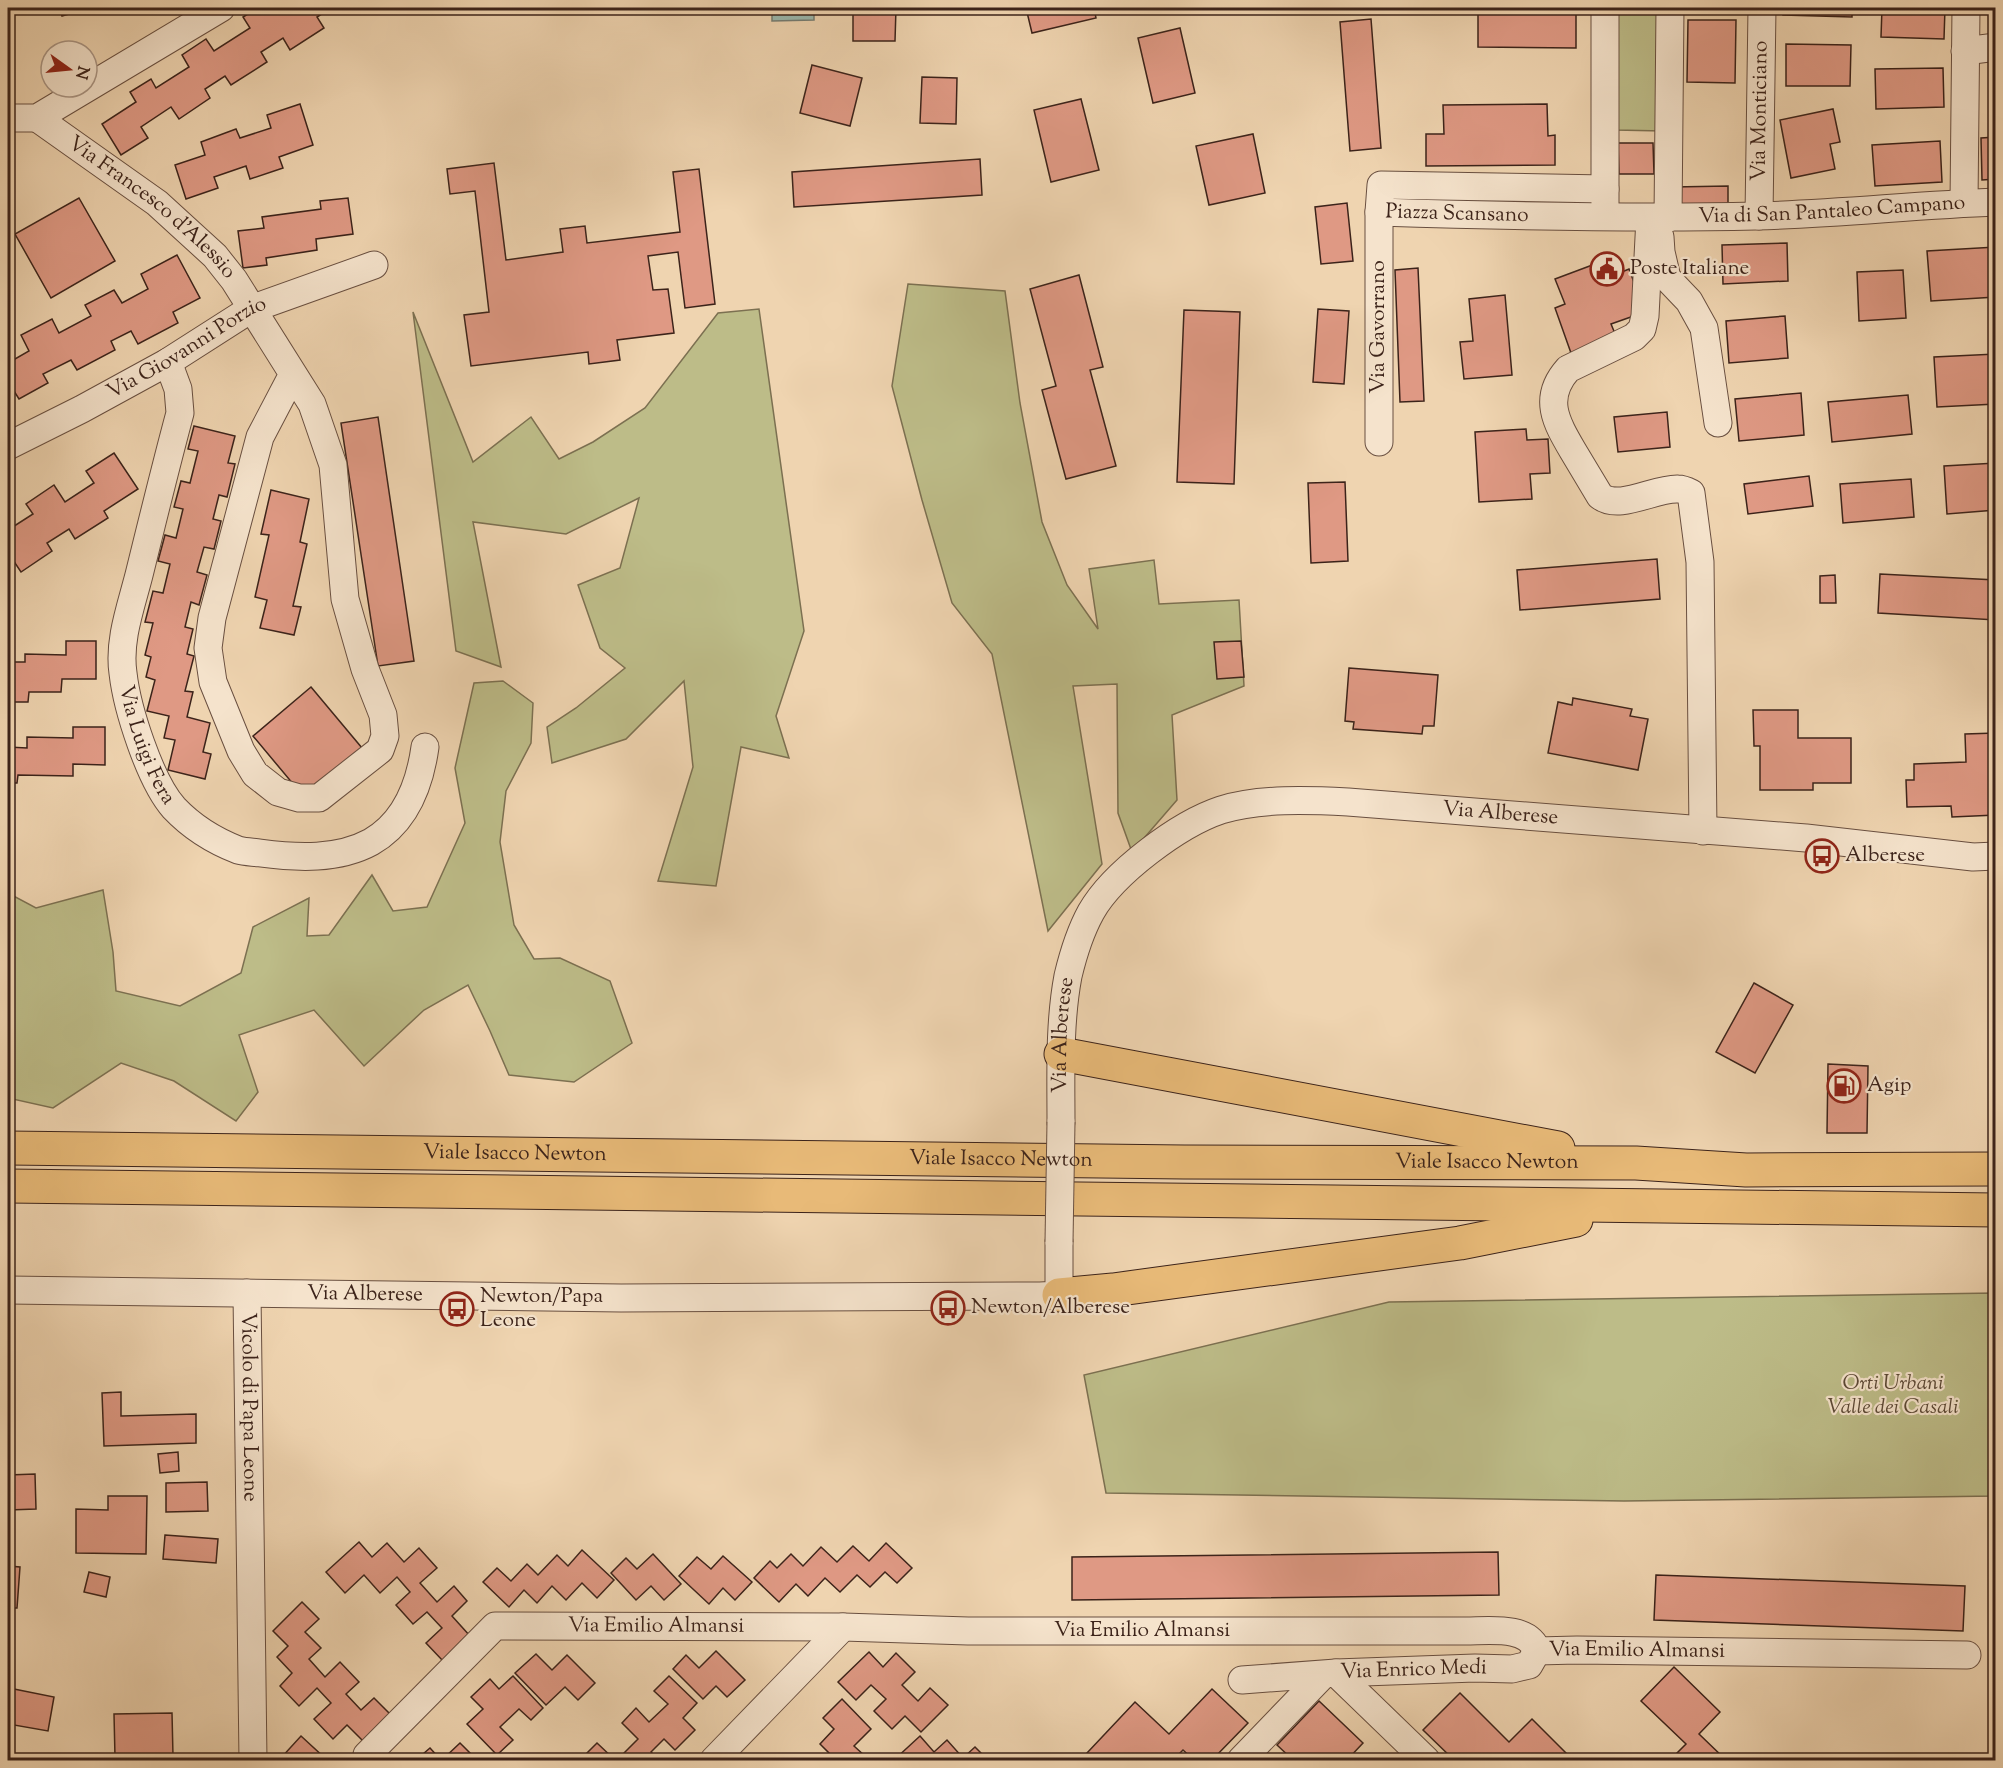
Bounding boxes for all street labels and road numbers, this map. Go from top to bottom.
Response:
street label: Via Monticiano [1745,41,1777,181]
street label: Via Francesco d'Alessio [61,129,243,286]
street label: Via di San Pantaleo Campano [1698,188,1966,232]
street label: Piazza Scansano [1385,197,1529,231]
street label: Via Gavorrano [1364,260,1394,394]
street label: Via Giovanni Porzio [102,290,271,408]
street label: Via Luigi Fera [110,683,182,811]
street label: Via Alberese [1441,794,1559,833]
street label: Via Alberese [1046,975,1083,1093]
street label: Viale Isacco Newton [423,1138,607,1170]
street label: Viale Isacco Newton [909,1144,1093,1176]
street label: Viale Isacco Newton [1395,1147,1579,1178]
street label: Via Alberese [307,1279,423,1310]
street label: Vicolo di Papa Leone [232,1312,265,1502]
street label: Via Emilio Almansi [568,1611,744,1642]
street label: Via Emilio Almansi [1054,1616,1230,1646]
street label: Via Emilio Almansi [1549,1635,1725,1667]
street label: Via Enrico Medi [1340,1653,1487,1688]

